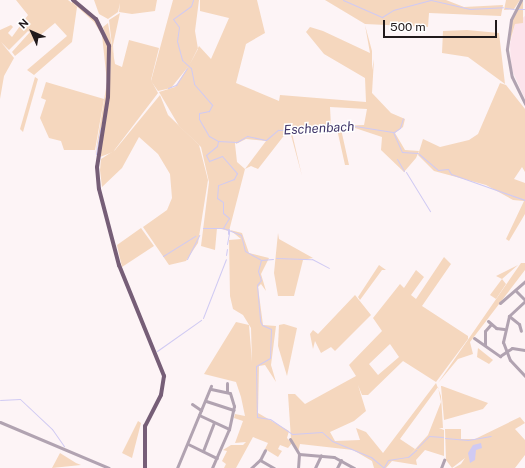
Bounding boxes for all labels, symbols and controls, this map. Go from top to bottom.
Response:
north arrow [12,12,52,52]
scale bar [385,12,499,38]
text: N [16,16,31,31]
text: 500 m [390,20,426,34]
water label: Eschenbach [283,119,355,139]

